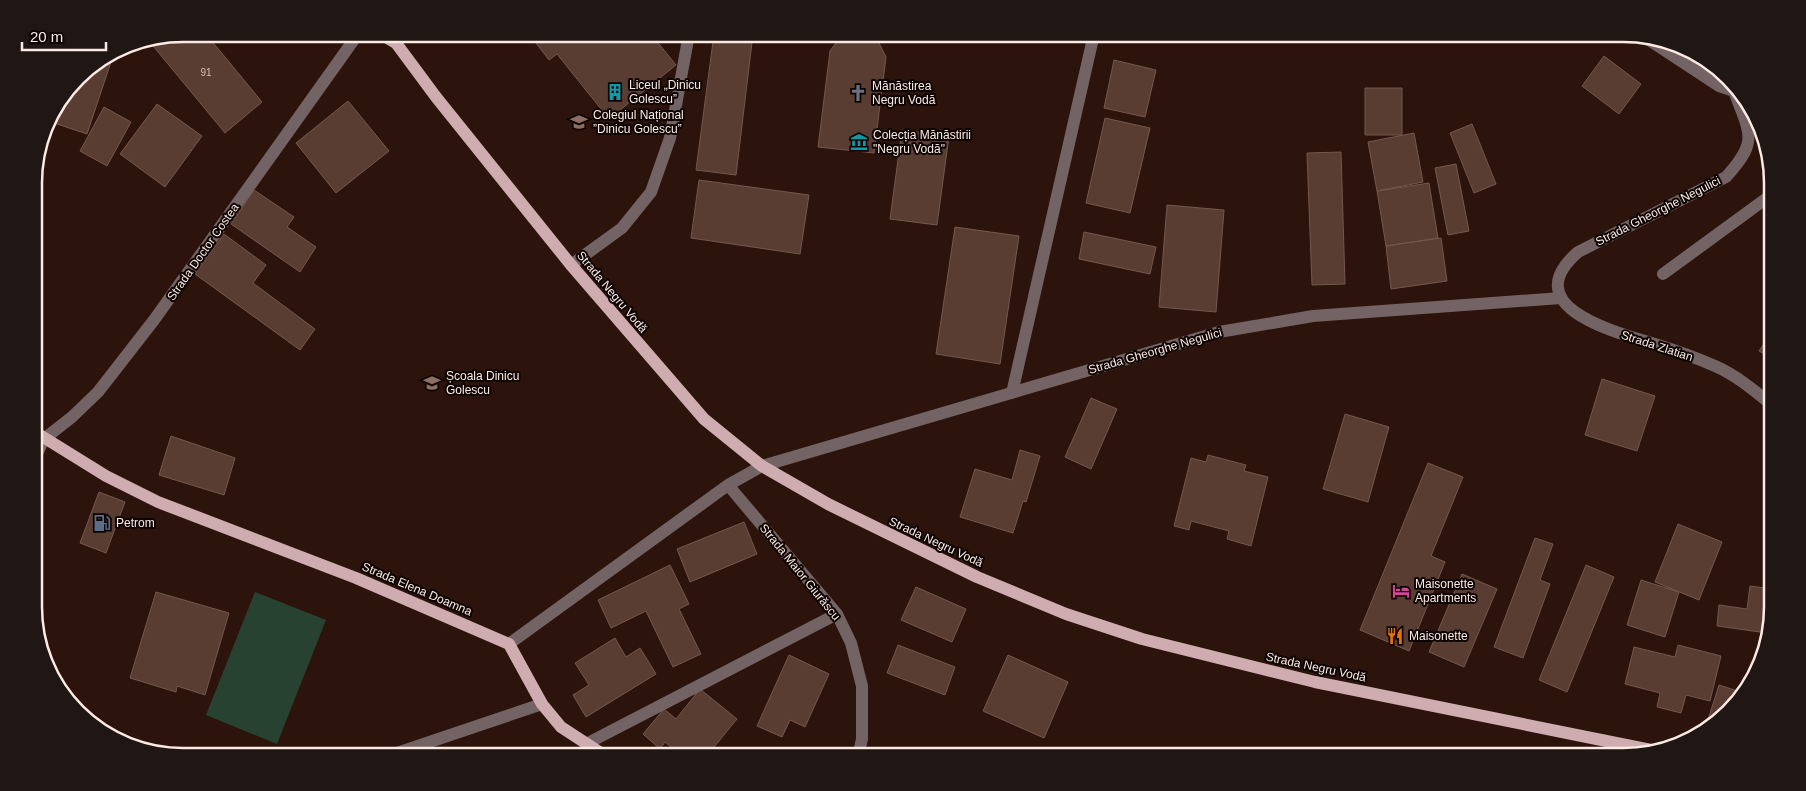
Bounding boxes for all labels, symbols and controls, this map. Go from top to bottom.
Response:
scale bar [22,20,106,52]
text: 20 m [30,28,63,45]
house number: 91 [200,67,212,78]
place label: Liceul „Dinicu Golescu” [629,78,701,106]
place label: Mănăstirea Negru Vodă [872,79,936,107]
building icon: Liceul „Dinicu Golescu” [605,82,625,102]
church icon: Mănăstirea Negru Vodă [848,83,868,103]
place label: Colegiul Național ”Dinicu Golescu” [593,108,684,136]
school or university icon: Colegiul Național ”Dinicu Golescu” [569,112,589,132]
place label: Colecția Mănăstirii "Negru Vodă" [873,128,971,156]
museum icon: Colecția Mănăstirii "Negru Vodă" [849,132,869,152]
street label: Strada Gheorghe Negulici [1593,173,1723,249]
street label: Strada Doctor Costea [164,200,242,303]
street label: Strada Negru Vodă [574,248,650,336]
street label: Strada Gheorghe Negulici [1087,325,1223,377]
street label: Strada Zlatian [1619,328,1695,364]
place label: Școala Dinicu Golescu [446,369,519,397]
school or university icon: Școala Dinicu Golescu [422,373,442,393]
fuel station icon: Petrom [92,513,112,533]
street label: Strada Negru Vodă [887,514,986,570]
place label: Petrom [116,516,155,530]
street label: Strada Maior Giurăscu [757,521,843,623]
street label: Strada Elena Doamna [360,559,474,619]
place label: Maisonette Apartments [1415,577,1476,605]
hotel icon: Maisonette Apartments [1391,581,1411,601]
restaurant icon: Maisonette [1385,626,1405,646]
place label: Maisonette [1409,629,1468,643]
street label: Strada Negru Vodă [1265,650,1368,685]

